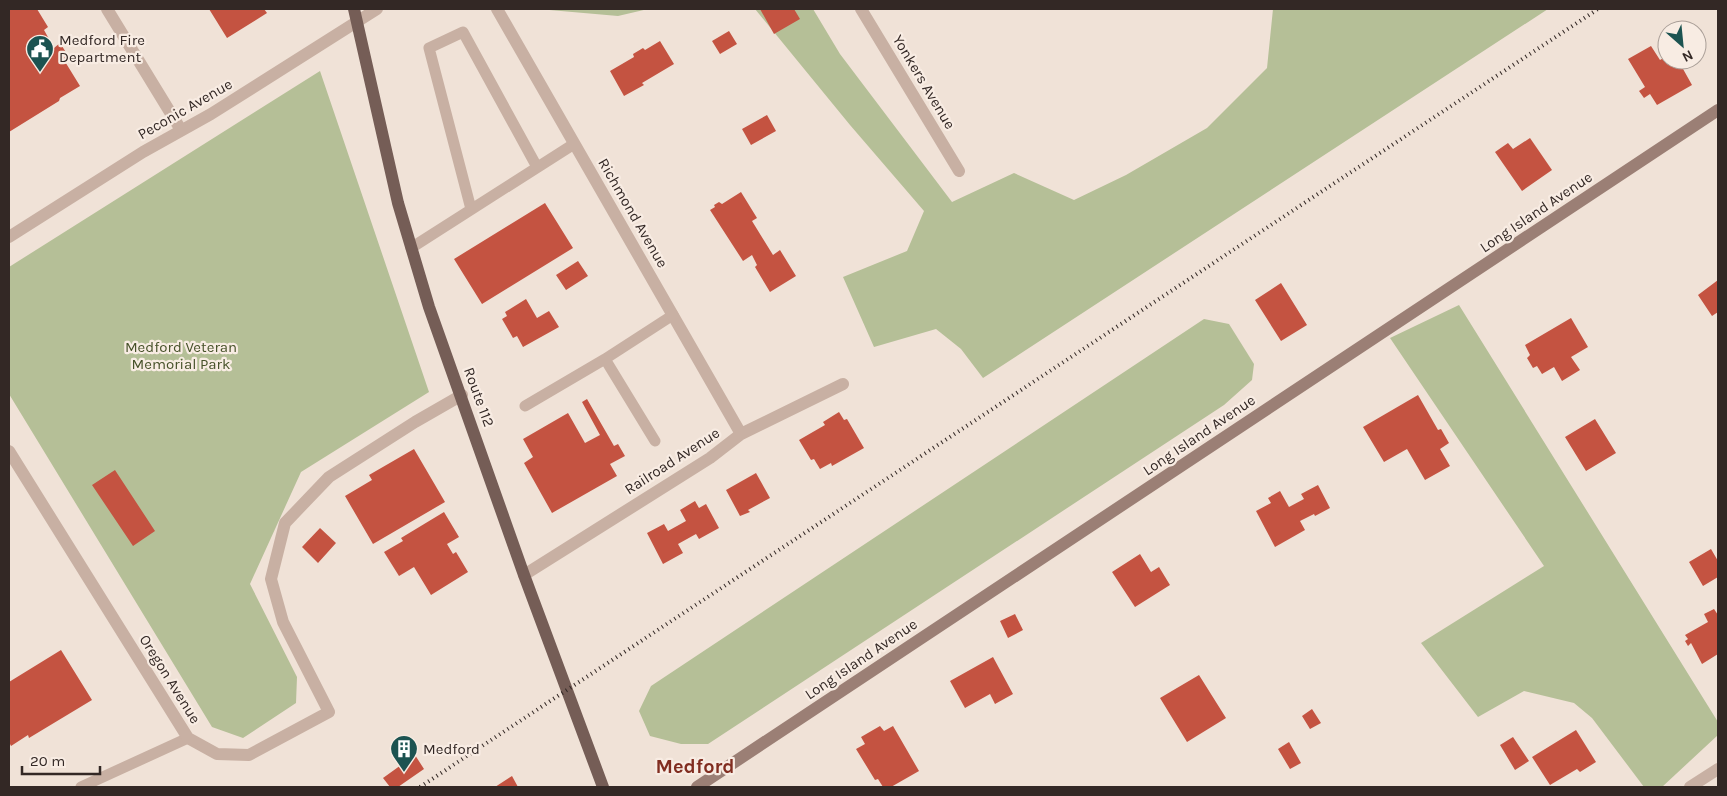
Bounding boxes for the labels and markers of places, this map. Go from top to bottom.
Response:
place label: Medford Fire Department [59,31,145,66]
public building icon: Medford Fire Department [25,34,55,73]
building icon: Medford [389,734,419,773]
place label: Medford [423,740,480,758]

